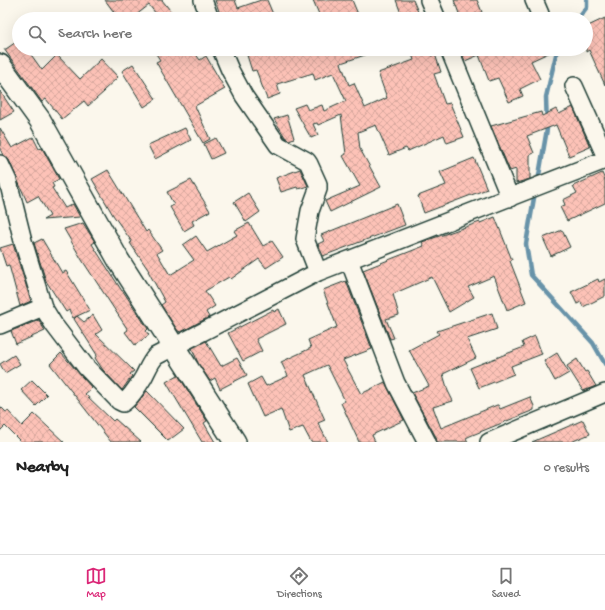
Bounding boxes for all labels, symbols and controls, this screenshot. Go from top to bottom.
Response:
search box [12,12,593,56]
icon: search [26,23,48,45]
text: Search here [58,25,132,43]
text: Nearby [16,458,69,478]
text: 0 results [543,461,589,476]
tab: Map [85,565,107,601]
tab: Directions [277,565,322,601]
tab: Saved [492,565,520,601]

